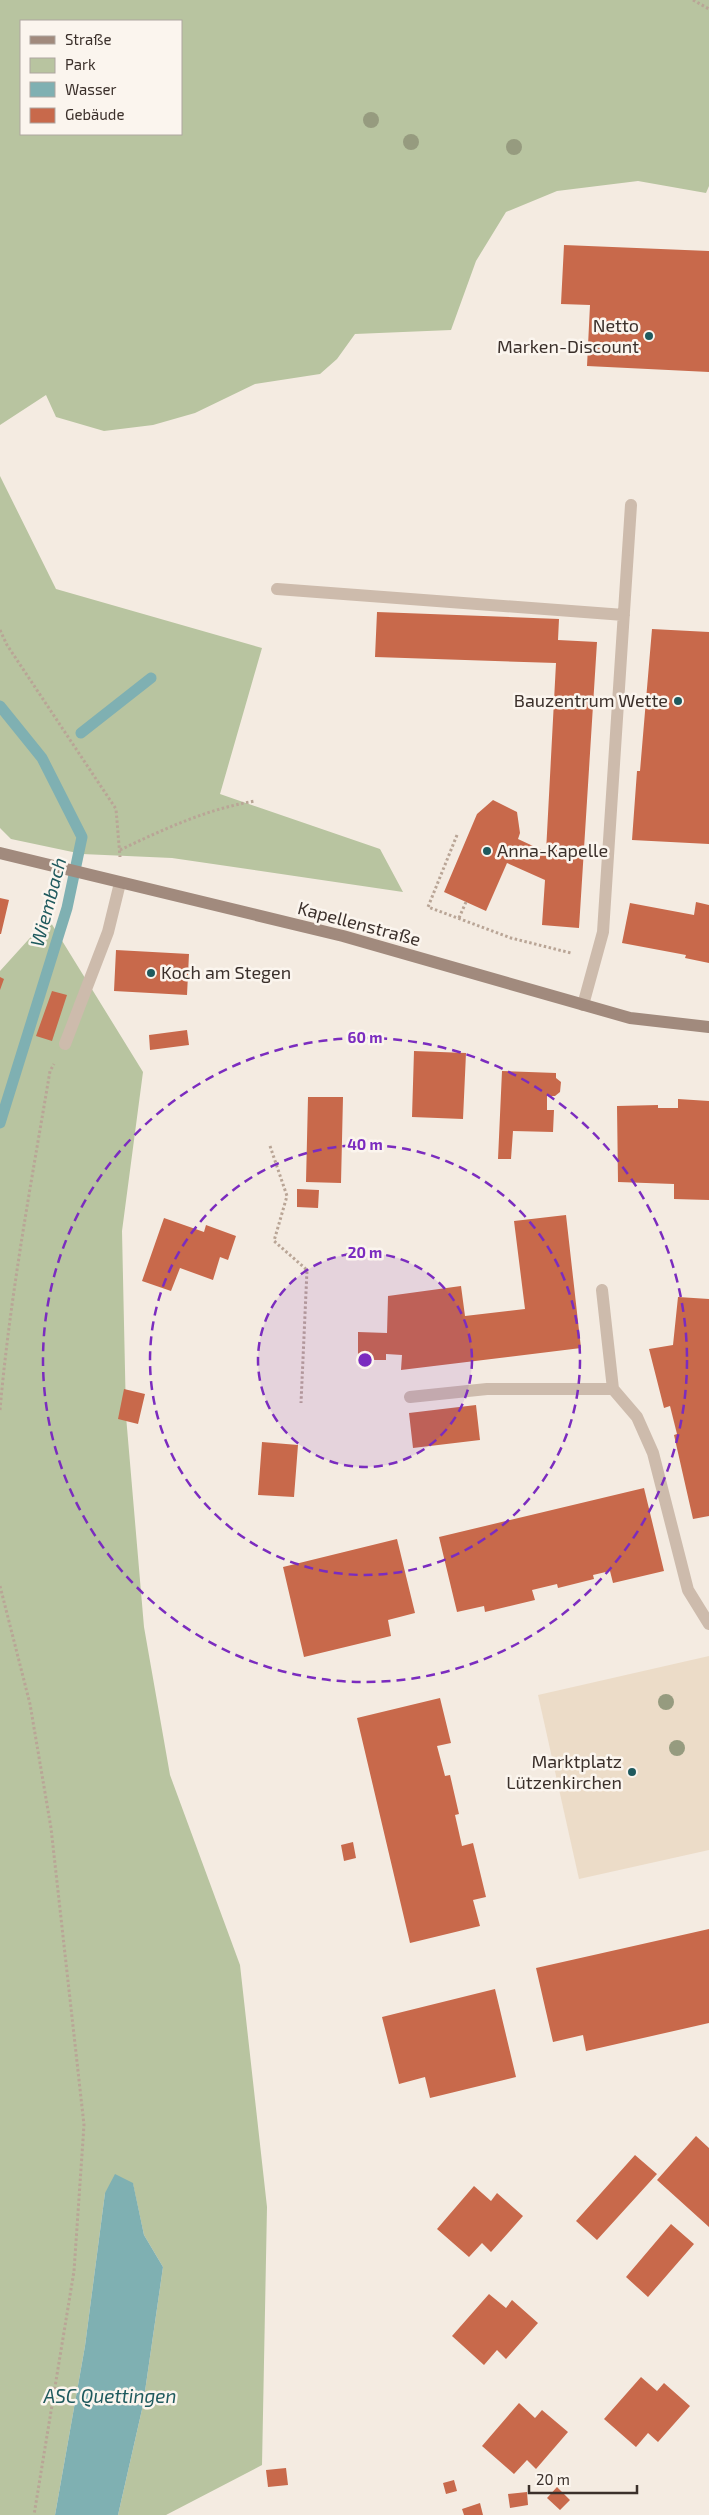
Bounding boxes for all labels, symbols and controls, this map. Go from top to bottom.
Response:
legend [20,20,182,135]
text: Straße [65,30,111,48]
text: Park [65,55,96,73]
text: Wasser [65,80,117,98]
text: Gebäude [65,105,124,123]
place label: Netto Marken-Discount [497,314,639,357]
marker: Netto Marken-Discount [643,330,655,342]
place label: Bauzentrum Wette [514,689,668,711]
marker: Bauzentrum Wette [672,695,684,707]
place label: Anna-Kapelle [497,839,608,861]
marker: Anna-Kapelle [481,845,493,857]
water label: Wiembach [25,855,70,949]
street label: Kapellenstraße [295,896,423,950]
place label: Koch am Stegen [161,961,291,983]
marker: Koch am Stegen [145,967,157,979]
text: 60 m [348,1028,382,1046]
text: 40 m [347,1135,383,1153]
text: 20 m [348,1243,382,1261]
centre of rings [356,1351,374,1369]
place label: Marktplatz Lützenkirchen [506,1750,622,1793]
marker: Marktplatz Lützenkirchen [626,1766,638,1778]
water label: ASC Quettingen [42,2384,177,2407]
scale bar [529,2462,636,2494]
text: 20 m [536,2470,570,2488]

